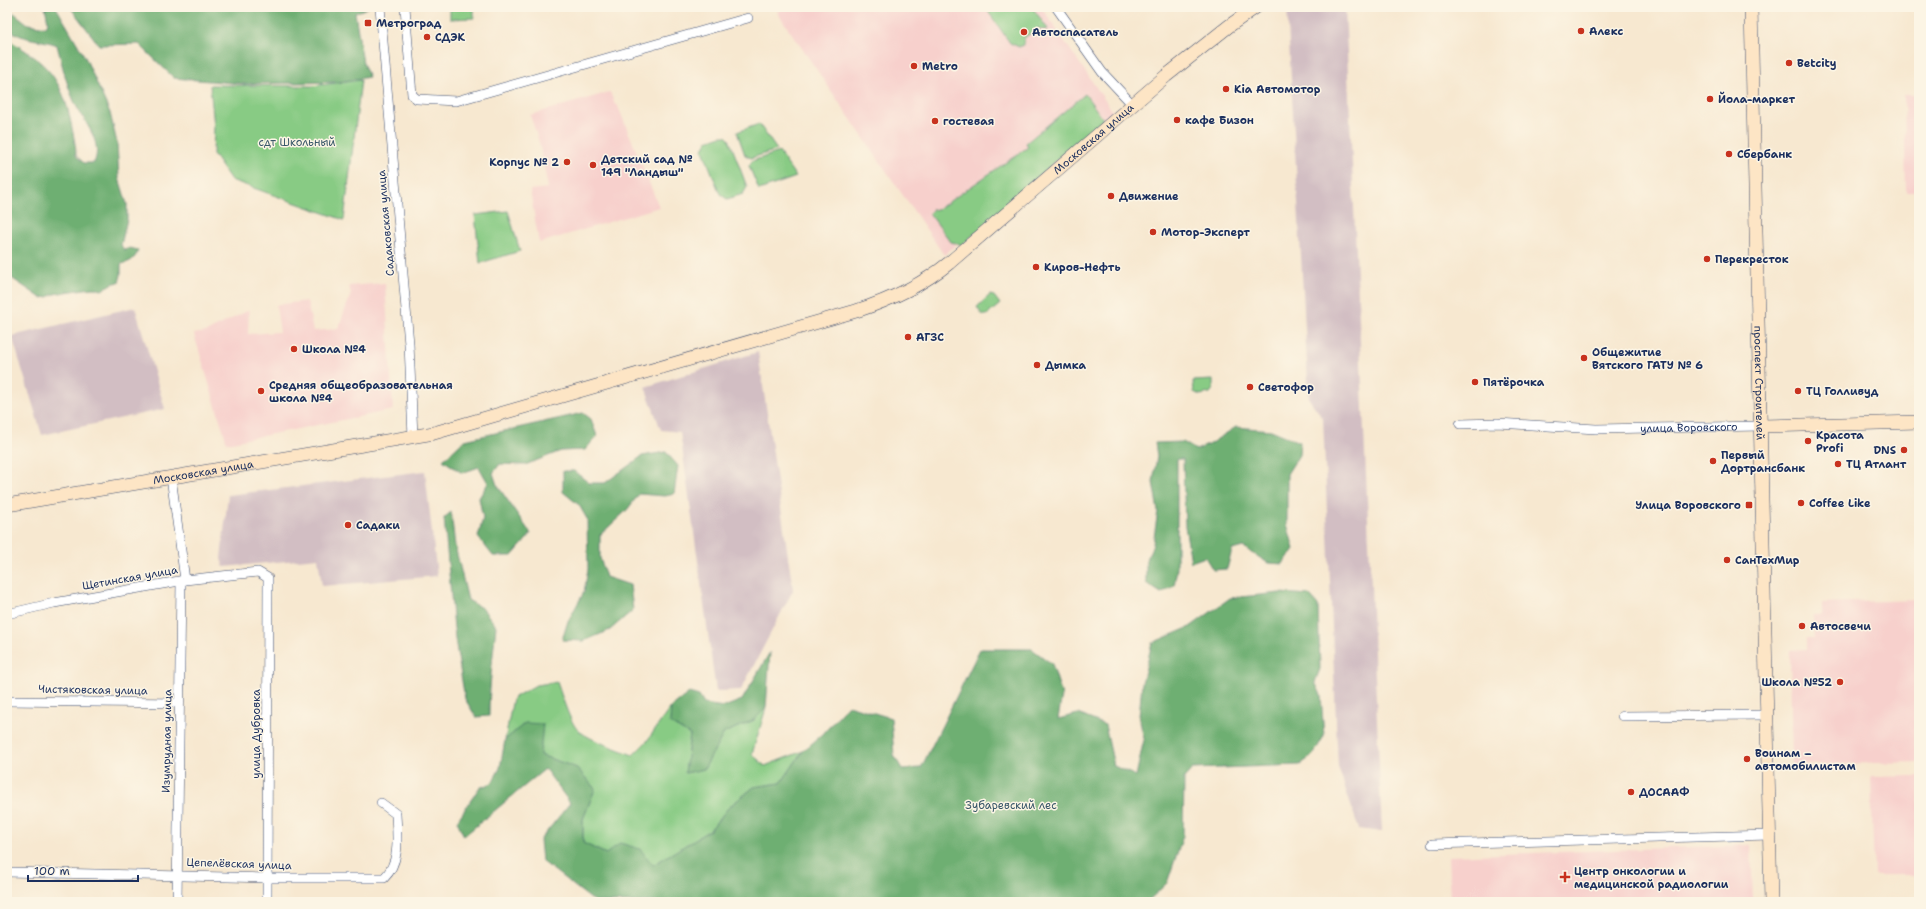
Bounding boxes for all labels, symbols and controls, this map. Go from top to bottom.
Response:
place label: Метроград [376,16,442,31]
marker: Метроград [363,18,373,28]
place label: Алекс [1589,24,1623,39]
place label: Автоспасатель [1032,25,1118,40]
marker: Алекс [1576,26,1586,36]
marker: Автоспасатель [1019,27,1029,37]
place label: СДЭК [435,30,466,45]
marker: СДЭК [422,32,432,42]
place label: Betcity [1797,56,1837,71]
marker: Betcity [1784,58,1794,68]
place label: Metro [922,59,958,74]
marker: Metro [909,61,919,71]
place label: Kia Автомотор [1234,82,1321,97]
marker: Kia Автомотор [1221,84,1231,94]
place label: Йола-маркет [1718,91,1795,107]
marker: Йола-маркет [1705,94,1715,104]
street label: Московская улица [1050,100,1137,178]
place label: кафе Бизон [1185,113,1254,128]
place label: гостевая [943,114,995,129]
marker: кафе Бизон [1172,115,1182,125]
marker: гостевая [930,116,940,126]
park label: сдт Школьный [258,135,336,150]
place label: Сбербанк [1737,147,1792,162]
marker: Сбербанк [1724,149,1734,159]
place label: Детский сад № 149 "Ландыш" [601,152,693,180]
place label: Корпус № 2 [489,155,559,170]
marker: Корпус № 2 [562,157,572,167]
marker: Детский сад № 149 "Ландыш" [588,160,598,170]
street label: Садаковская улица [374,169,398,277]
place label: Движение [1119,189,1179,204]
marker: Движение [1106,191,1116,201]
place label: Мотор-Эксперт [1161,225,1250,240]
marker: Мотор-Эксперт [1148,227,1158,237]
place label: Перекресток [1715,252,1789,267]
marker: Перекресток [1702,254,1712,264]
place label: Киров-Нефть [1044,260,1120,275]
marker: Киров-Нефть [1031,262,1041,272]
street label: проспект Строителей [1751,326,1768,440]
place label: АГЗС [916,330,944,345]
marker: АГЗС [903,332,913,342]
place label: Школа №4 [302,342,366,357]
marker: Школа №4 [289,344,299,354]
place label: Общежитие Вятского ГАТУ № 6 [1592,345,1703,373]
marker: Общежитие Вятского ГАТУ № 6 [1579,353,1589,363]
place label: Дымка [1045,358,1087,373]
marker: Дымка [1032,360,1042,370]
place label: Пятёрочка [1483,375,1545,390]
marker: Пятёрочка [1470,377,1480,387]
place label: Средняя общеобразовательная школа №4 [269,378,453,406]
place label: Светофор [1258,380,1314,395]
marker: Светофор [1245,382,1255,392]
place label: ТЦ Голливуд [1806,384,1879,399]
marker: Средняя общеобразовательная школа №4 [256,386,266,396]
marker: ТЦ Голливуд [1793,386,1803,396]
street label: улица Воровского [1640,419,1738,436]
place label: Красота Profi [1816,428,1864,456]
marker: Красота Profi [1803,436,1813,446]
place label: DNS [1873,443,1896,458]
marker: DNS [1899,445,1909,455]
place label: Первый Дортрансбанк [1721,448,1805,476]
street label: Московская улица [152,456,255,488]
marker: Первый Дортрансбанк [1708,456,1718,466]
place label: ТЦ Атлант [1846,457,1907,472]
marker: ТЦ Атлант [1833,459,1843,469]
place label: Coffee Like [1809,496,1871,511]
place label: Улица Воровского [1635,498,1741,513]
marker: Coffee Like [1796,498,1806,508]
marker: Улица Воровского [1744,500,1754,510]
place label: Садаки [356,518,400,533]
marker: Садаки [343,520,353,530]
place label: СанТехМир [1735,553,1800,568]
marker: СанТехМир [1722,555,1732,565]
street label: Щетинская улица [81,562,179,594]
place label: Автосвечи [1810,619,1871,634]
marker: Автосвечи [1797,621,1807,631]
place label: Школа №52 [1761,675,1832,690]
marker: Школа №52 [1835,677,1845,687]
street label: Чистяковская улица [38,682,148,698]
street label: Изумрудная улица [159,689,175,793]
street label: улица Дубровка [249,689,264,779]
place label: Воинам – автомобилистам [1755,746,1856,774]
marker: Воинам – автомобилистам [1742,754,1752,764]
place label: ДОСААФ [1639,785,1689,800]
marker: ДОСААФ [1626,787,1636,797]
park label: Зубаревский лес [965,798,1057,813]
street label: Цепелёвская улица [186,855,292,873]
scale bar [28,857,138,883]
text: 100 m [34,863,70,879]
place label: Центр онкологии и медицинской радиологии [1574,864,1729,892]
marker: Центр онкологии и медицинской радиологии [1559,871,1571,883]

